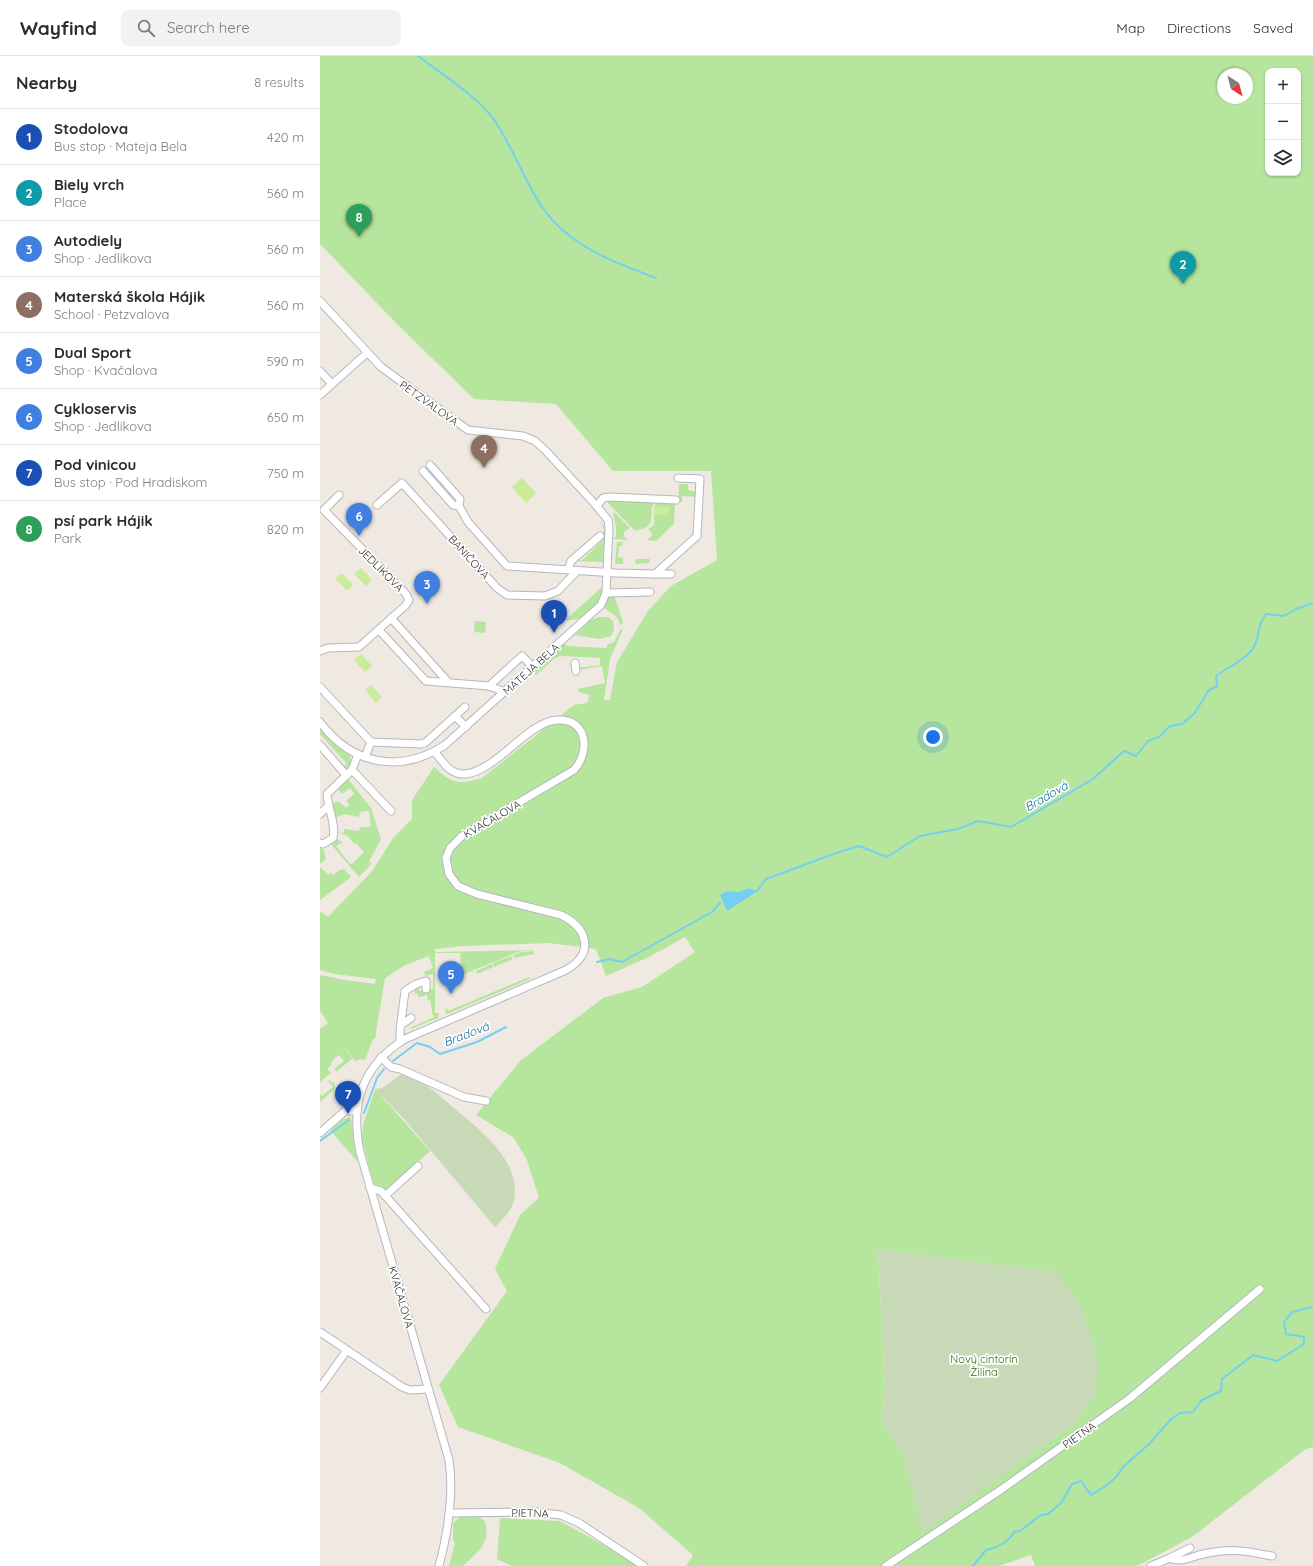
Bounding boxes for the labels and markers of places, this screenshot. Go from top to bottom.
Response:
pin: 8 [346,204,372,237]
pin: 2 [1170,251,1196,284]
pin: 4 [471,435,497,468]
pin: 6 [346,503,372,536]
pin: 3 [414,571,440,604]
pin: 1 [541,600,567,633]
pin: 5 [438,961,464,994]
pin: 7 [335,1081,361,1114]

